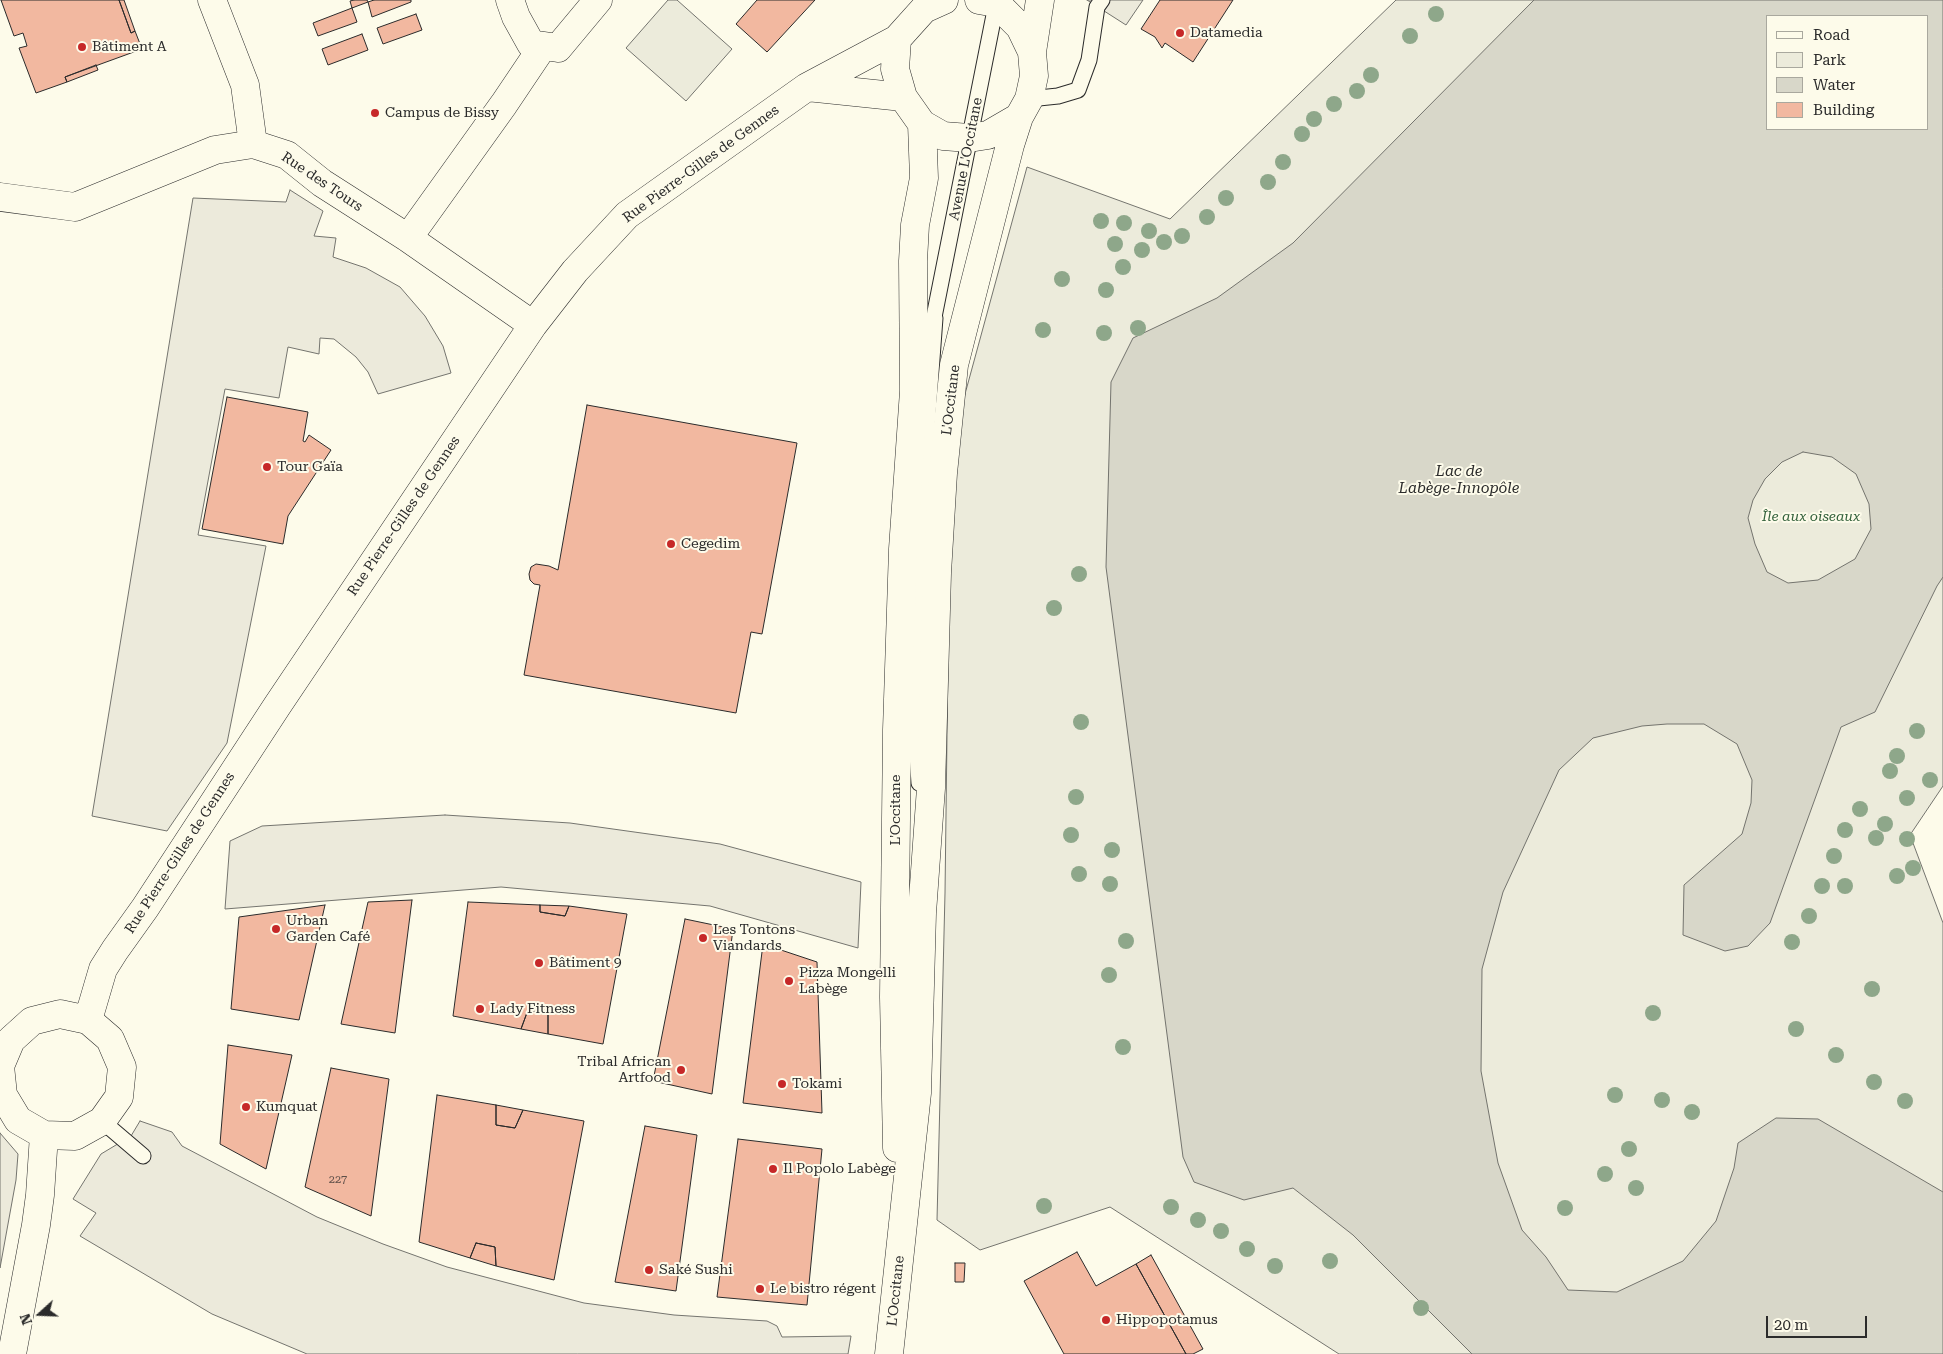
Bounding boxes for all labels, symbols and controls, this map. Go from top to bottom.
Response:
legend [1766,15,1928,130]
place label: Datamedia [1190,25,1263,41]
text: Road [1813,26,1850,44]
marker: Datamedia [1174,27,1186,39]
place label: Bâtiment A [92,39,166,55]
marker: Bâtiment A [76,41,88,53]
text: Park [1813,51,1846,69]
text: Water [1813,76,1855,94]
street label: Avenue L'Occitane [946,96,986,222]
text: Building [1813,101,1874,119]
street label: Rue Pierre-Gilles de Gennes [620,102,782,226]
place label: Campus de Bissy [385,105,499,121]
marker: Campus de Bissy [369,107,381,119]
street label: Rue des Tours [278,149,366,215]
street label: L'Occitane [938,364,964,436]
street label: Rue Pierre-Gilles de Gennes [344,433,464,599]
place label: Tour Gaïa [277,459,343,475]
marker: Tour Gaïa [261,461,273,473]
water label: Lac de Labège-Innopôle [1399,463,1519,498]
park label: Île aux oiseaux [1762,509,1860,525]
place label: Cegedim [681,536,740,552]
marker: Cegedim [665,538,677,550]
street label: Rue Pierre-Gilles de Gennes [121,769,239,937]
street label: L'Occitane [888,774,904,846]
place label: Urban Garden Café [286,913,370,946]
place label: Les Tontons Viandards [713,922,795,954]
marker: Urban Garden Café [270,923,282,935]
marker: Les Tontons Viandards [697,932,709,944]
place label: Bâtiment 9 [549,955,622,971]
marker: Bâtiment 9 [533,957,545,969]
place label: Pizza Mongelli Labège [799,965,896,998]
marker: Pizza Mongelli Labège [783,975,795,987]
place label: Lady Fitness [490,1001,575,1017]
marker: Lady Fitness [474,1003,486,1015]
place label: Tribal African Artfood [577,1054,671,1086]
marker: Tribal African Artfood [675,1064,687,1076]
place label: Tokami [792,1076,842,1092]
marker: Tokami [776,1078,788,1090]
place label: Kumquat [256,1099,318,1115]
marker: Kumquat [240,1101,252,1113]
place label: Il Popolo Labège [783,1161,896,1177]
marker: Il Popolo Labège [767,1163,779,1175]
house number: 227 [329,1173,347,1187]
street label: L'Occitane [884,1255,908,1327]
place label: Saké Sushi [659,1262,733,1278]
marker: Saké Sushi [643,1264,655,1276]
place label: Le bistro régent [770,1281,876,1297]
marker: Le bistro régent [754,1283,766,1295]
north arrow [15,1289,65,1339]
scale bar [1768,1306,1869,1338]
text: N [17,1311,35,1327]
place label: Hippopotamus [1116,1312,1218,1328]
marker: Hippopotamus [1100,1314,1112,1326]
text: 20 m [1774,1316,1808,1334]

